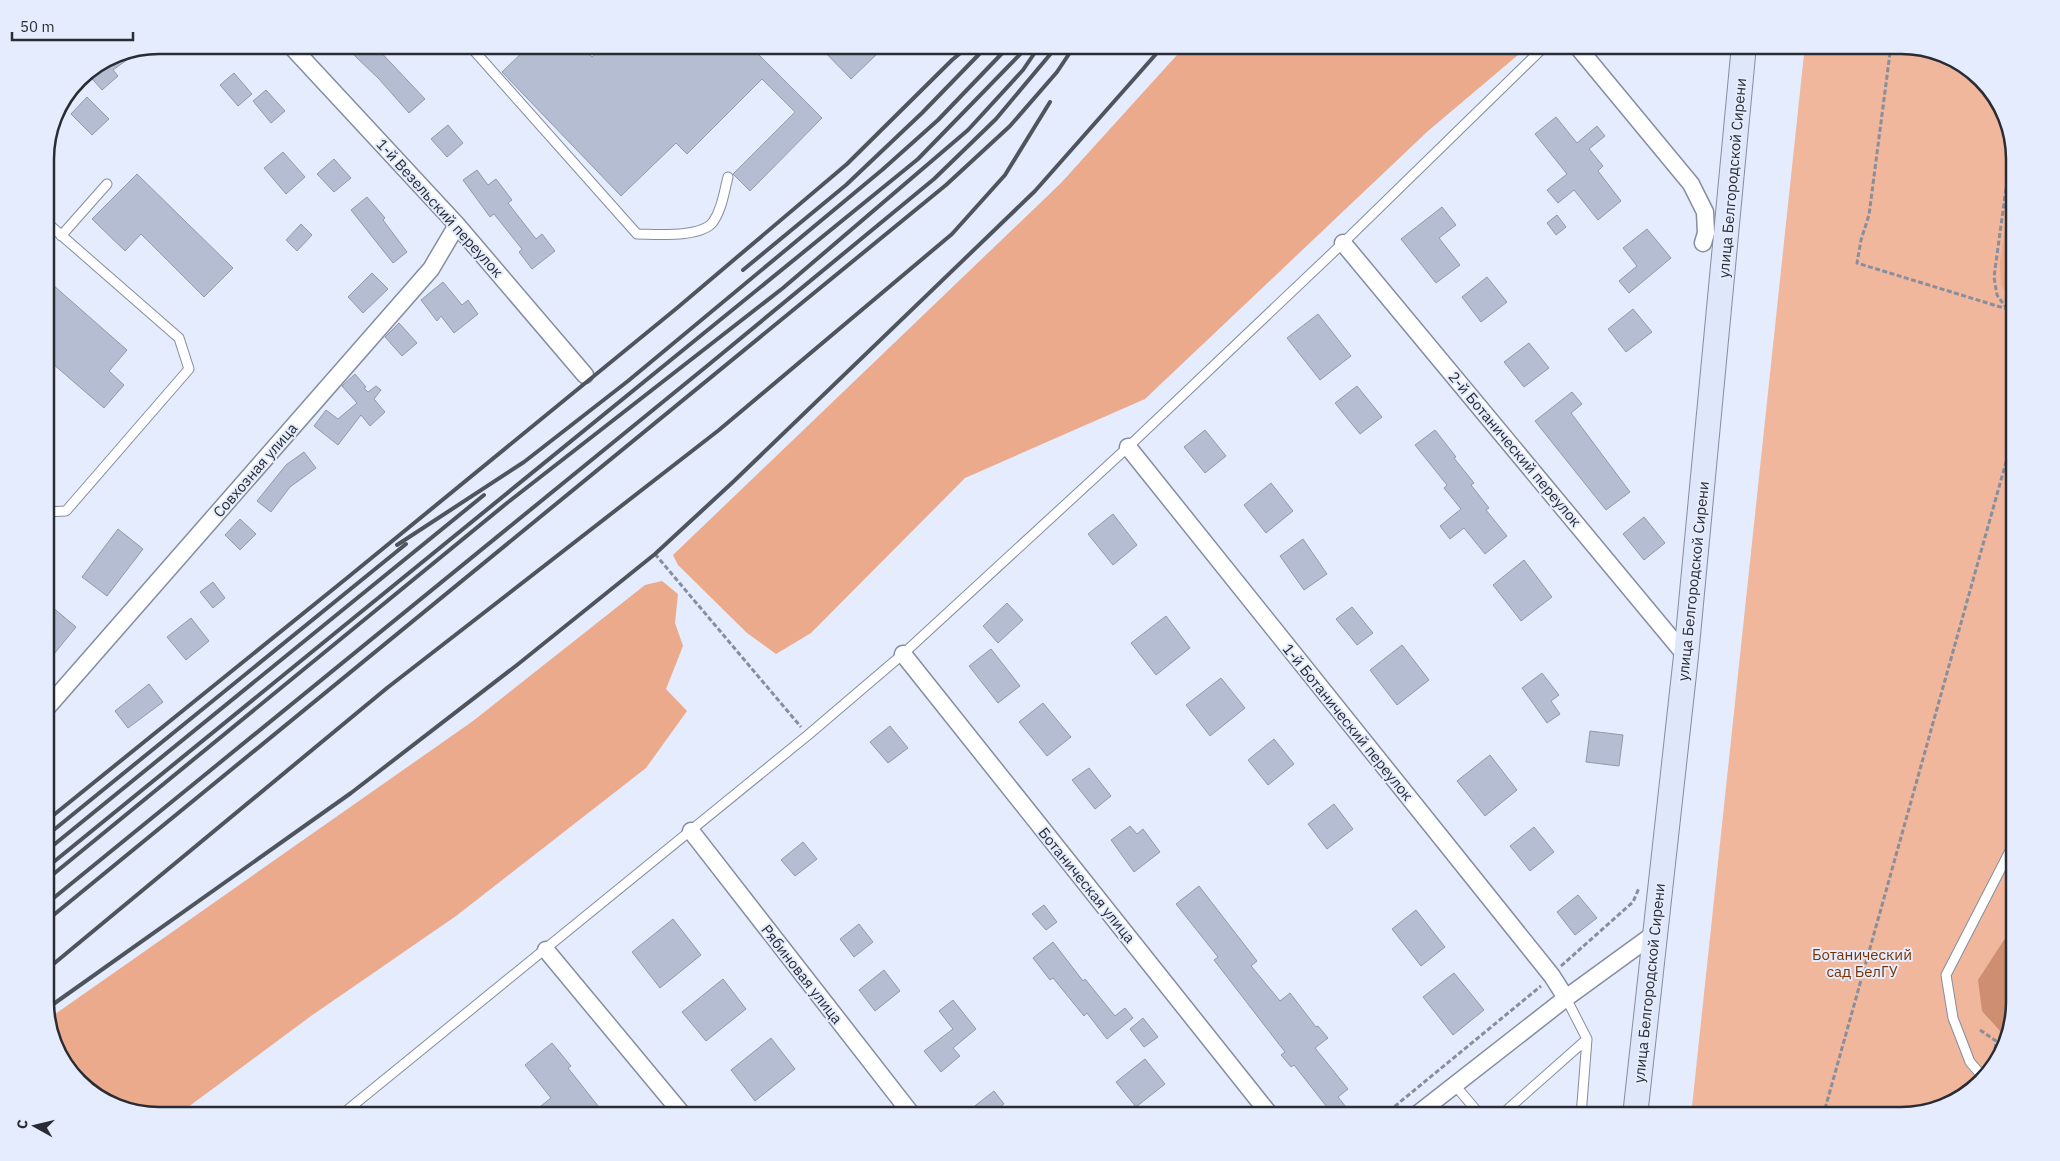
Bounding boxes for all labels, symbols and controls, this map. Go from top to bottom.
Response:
scale bar [12,10,134,42]
text: 50 m [20,17,55,36]
street label: улица Белгородской Сирени [1714,77,1750,279]
street label: 1-й Везельский переулок [373,135,507,281]
street label: 2-й Ботанический переулок [1444,367,1586,531]
street label: Совхозная улица [209,419,301,521]
street label: улица Белгородской Сирени [1673,480,1713,682]
street label: 1-й Ботанический переулок [1279,639,1417,805]
street label: Ботаническая улица [1035,823,1139,947]
street label: улица Белгородской Сирени [1629,882,1669,1084]
street label: Рябиновая улица [757,921,847,1027]
park label: Ботанический сад БелГУ [1812,945,1912,981]
north arrow [10,1101,60,1151]
text: С [13,1118,32,1130]

